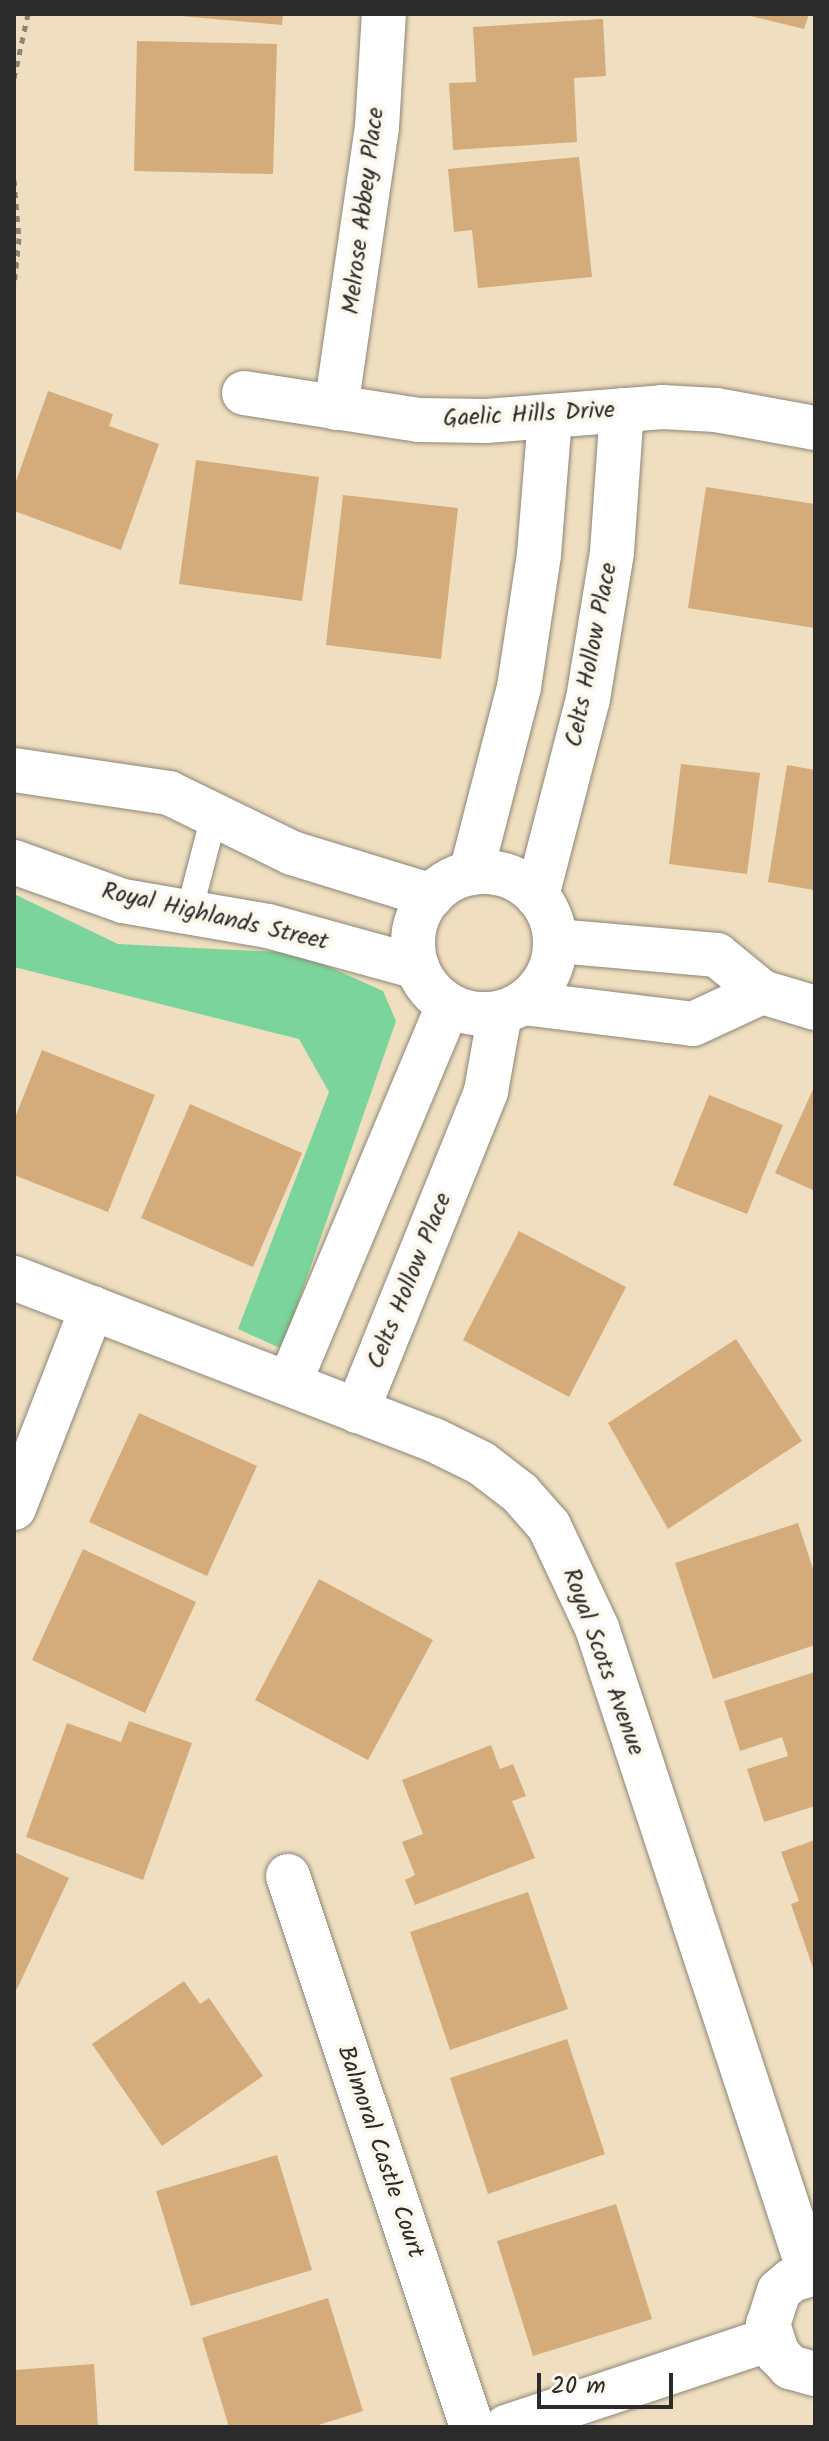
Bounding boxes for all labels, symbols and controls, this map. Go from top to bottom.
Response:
street label: Melrose Abbey Place [337,106,391,316]
street label: Gaelic Hills Drive [442,396,616,434]
street label: Celts Hollow Place [560,560,624,750]
street label: Royal Highlands Street [99,877,331,957]
street label: Celts Hollow Place [362,1189,458,1373]
street label: Royal Scots Avenue [556,1565,650,1759]
street label: Balmoral Castle Court [330,2042,430,2262]
scale bar [541,2357,677,2407]
text: 20 m [551,2367,606,2406]

